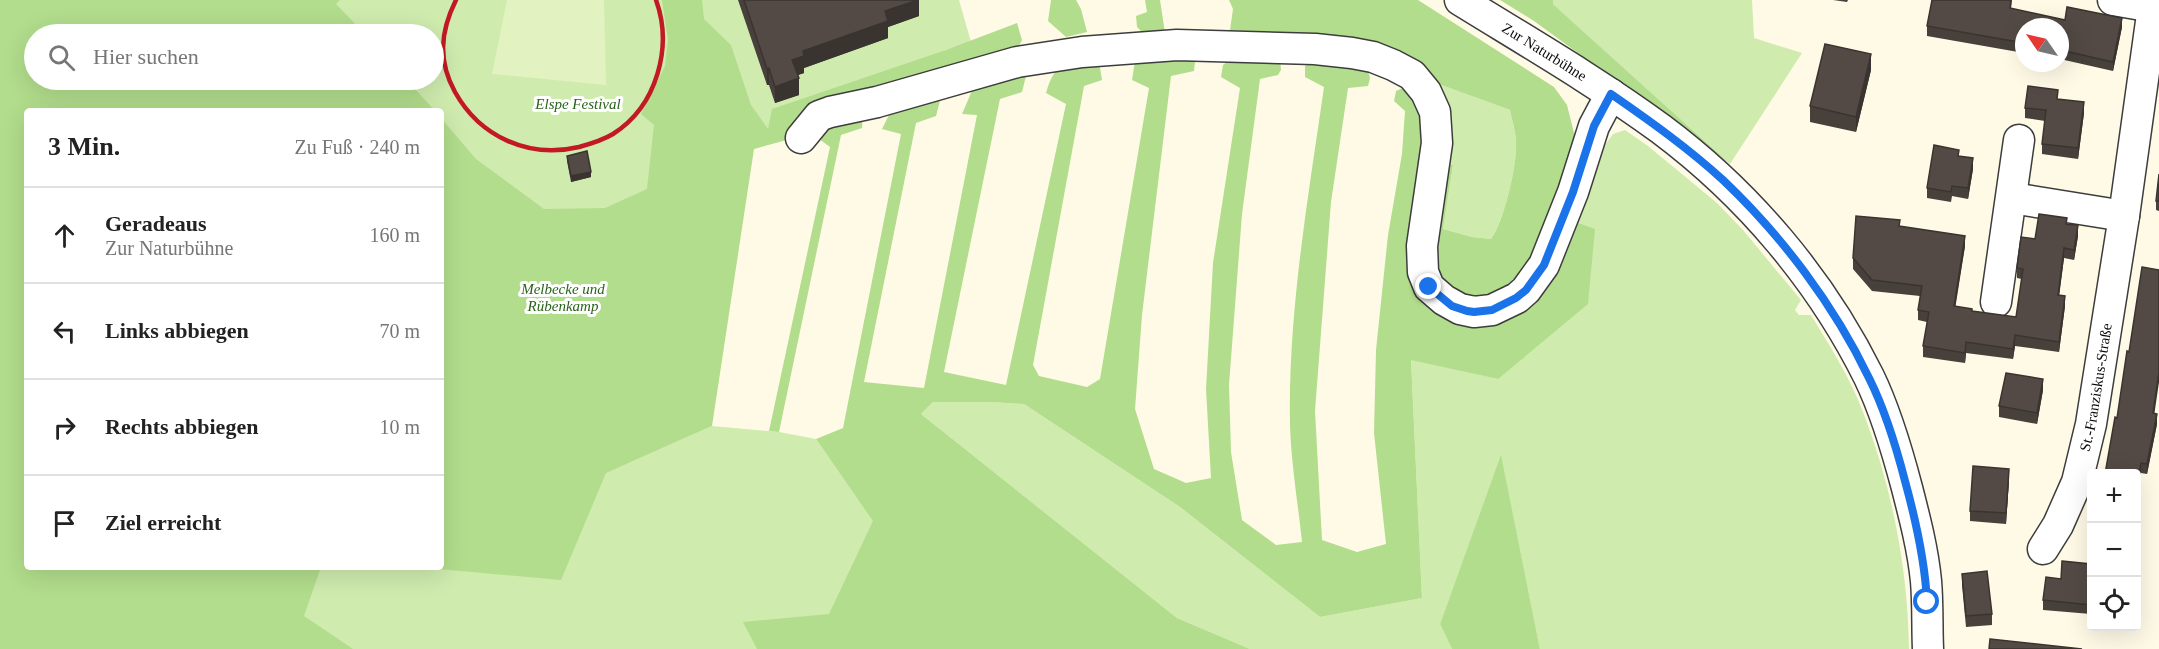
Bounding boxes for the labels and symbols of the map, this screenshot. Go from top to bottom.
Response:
north arrow [2015,18,2069,72]
street label: Zur Naturbühne [1499,20,1590,84]
park label: Elspe Festival [534,96,621,112]
route end [1415,273,1441,299]
park label: Melbecke und Rübenkamp [520,281,605,314]
street label: St.-Franziskus-Straße [2077,322,2115,453]
route start [1913,588,1939,614]

